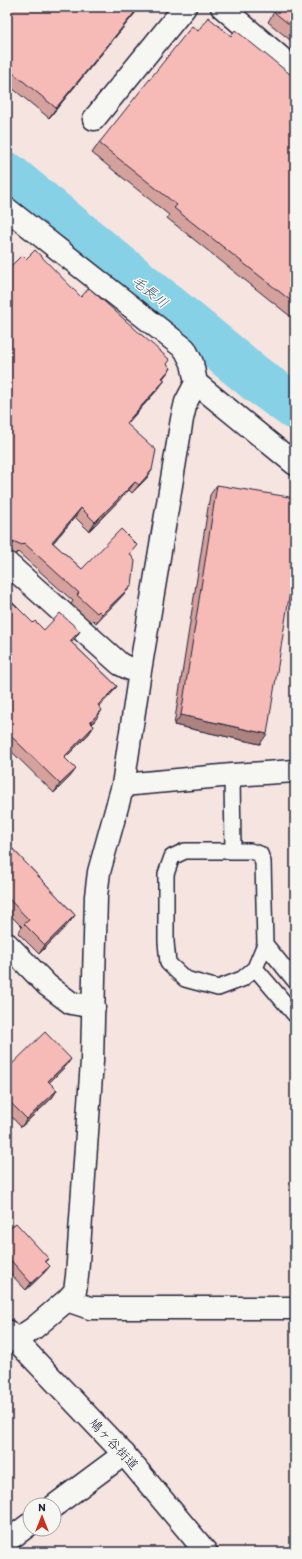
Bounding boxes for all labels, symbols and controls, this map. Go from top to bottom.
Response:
water label: 毛長川 [128,272,172,312]
street label: 鳩ヶ谷街道 [86,1415,142,1473]
north arrow [22,1497,62,1537]
text: N [38,1501,46,1514]

